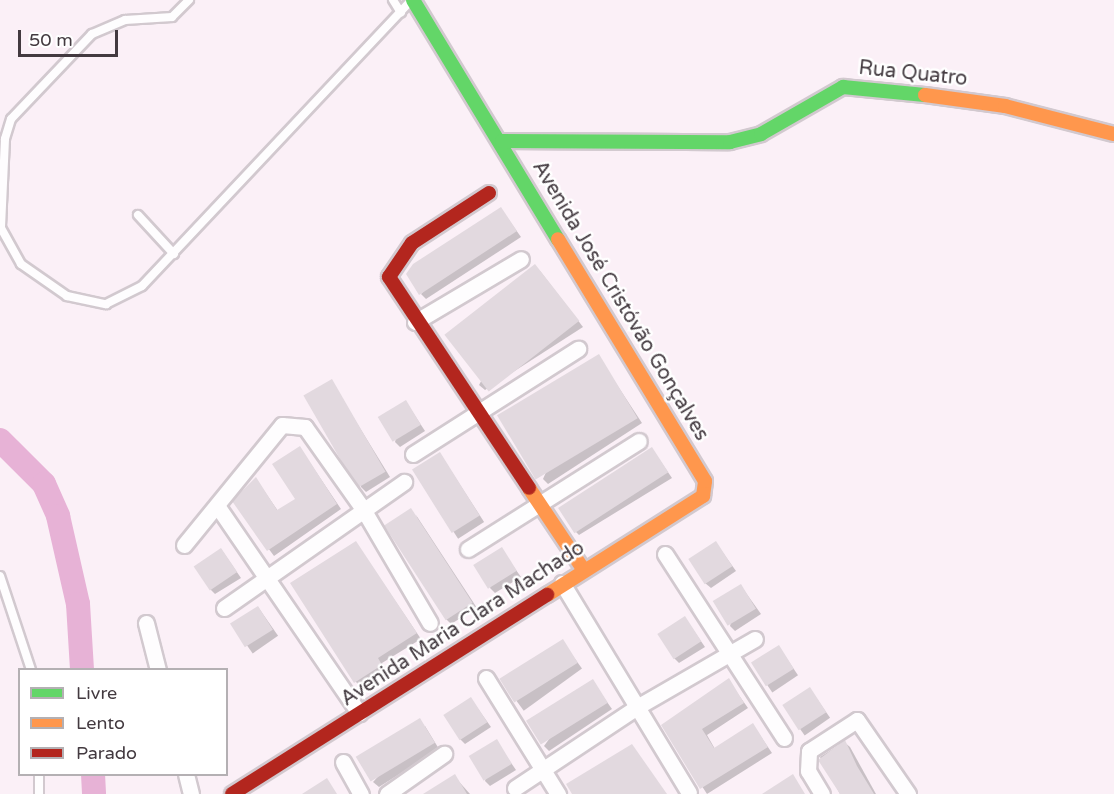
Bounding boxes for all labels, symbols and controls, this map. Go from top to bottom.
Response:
scale bar [21,18,122,56]
text: 50 m [29,29,73,51]
street label: Rua Quatro [857,56,969,92]
street label: Avenida José Cristóvão Gonçalves [527,157,713,445]
street label: Avenida Maria Clara Machado [337,536,589,712]
legend [18,668,228,776]
text: Livre [76,682,117,704]
text: Lento [76,712,125,734]
text: Parado [76,742,137,764]

